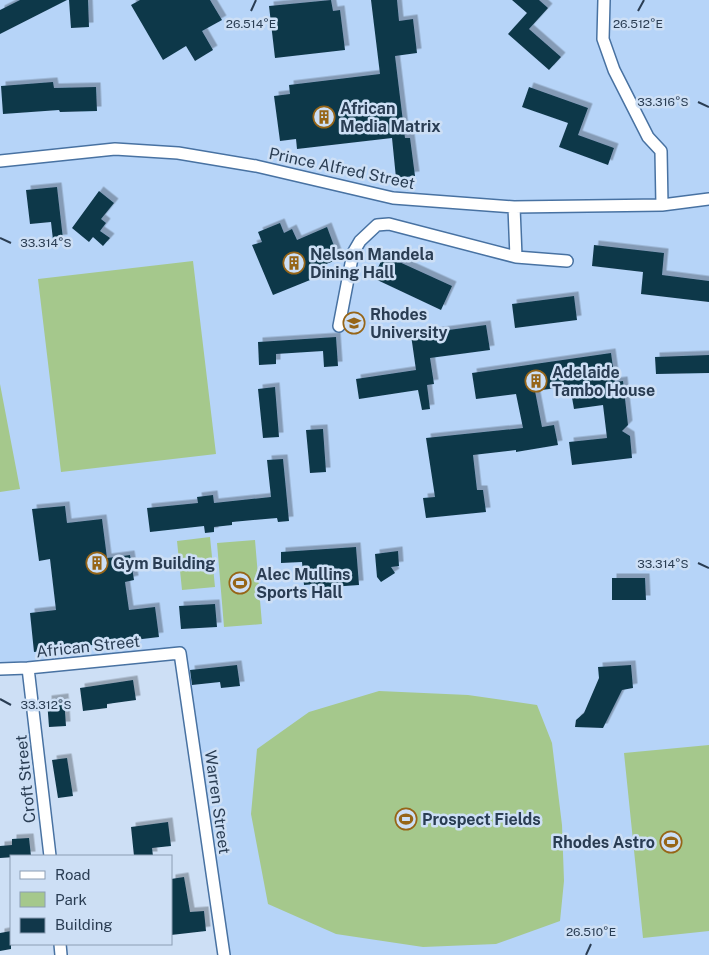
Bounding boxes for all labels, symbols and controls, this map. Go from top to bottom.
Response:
text: 26.514°E [226,17,276,31]
text: 26.512°E [613,17,663,31]
text: 33.316°S [637,95,689,109]
place label: African Media Matrix [340,99,441,136]
building icon: African Media Matrix [312,105,336,129]
street label: Prince Alfred Street [267,144,417,193]
text: 33.314°S [20,236,72,250]
place label: Nelson Mandela Dining Hall [310,245,434,282]
building icon: Nelson Mandela Dining Hall [282,251,306,275]
place label: Rhodes University [370,305,448,342]
school or university icon: Rhodes University [342,311,366,335]
place label: Adelaide Tambo House [552,363,655,400]
building icon: Adelaide Tambo House [524,369,548,393]
building icon: Gym Building [85,551,109,575]
place label: Gym Building [113,554,215,573]
text: 33.314°S [637,557,689,571]
place label: Alec Mullins Sports Hall [256,565,351,602]
sports icon: Alec Mullins Sports Hall [228,571,252,595]
street label: African Street [35,632,141,661]
text: 33.312°S [21,698,71,712]
street label: Croft Street [11,734,40,824]
street label: Warren Street [201,749,234,855]
sports icon: Prospect Fields [394,807,418,831]
place label: Prospect Fields [422,810,541,829]
sports icon: Rhodes Astro [659,830,683,854]
place label: Rhodes Astro [552,833,655,852]
legend [10,855,172,945]
text: Road [55,866,91,883]
text: Park [55,891,87,908]
text: Building [55,916,113,933]
text: 26.510°E [566,925,616,939]

